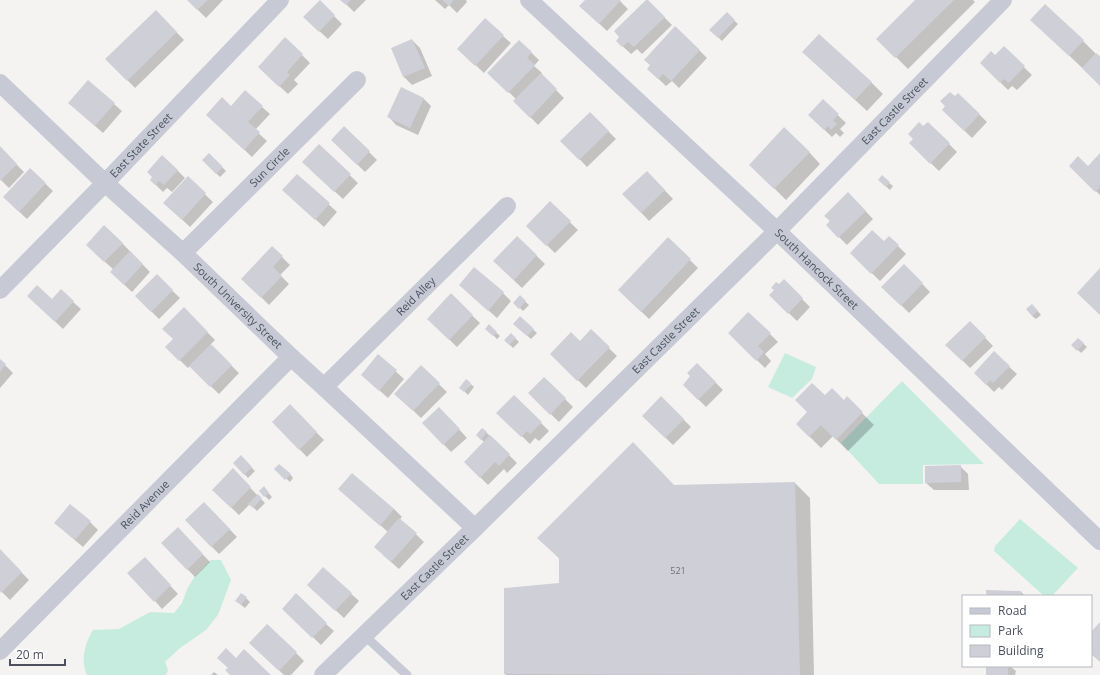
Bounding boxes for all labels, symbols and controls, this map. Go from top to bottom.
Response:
street label: East Castle Street [858,73,931,148]
street label: East State Street [106,109,175,181]
street label: Sun Circle [246,143,292,190]
street label: South Hancock Street [772,225,862,313]
street label: South University Street [191,259,286,352]
street label: Reid Alley [392,273,439,319]
street label: East Castle Street [628,303,702,377]
street label: Reid Avenue [117,476,172,532]
street label: East Castle Street [397,530,471,603]
house number: 521 [670,564,686,577]
legend [962,595,1092,667]
text: Road [998,602,1027,619]
text: Park [998,622,1024,639]
scale bar [10,641,65,667]
text: Building [998,642,1044,659]
text: 20 m [16,646,44,663]

